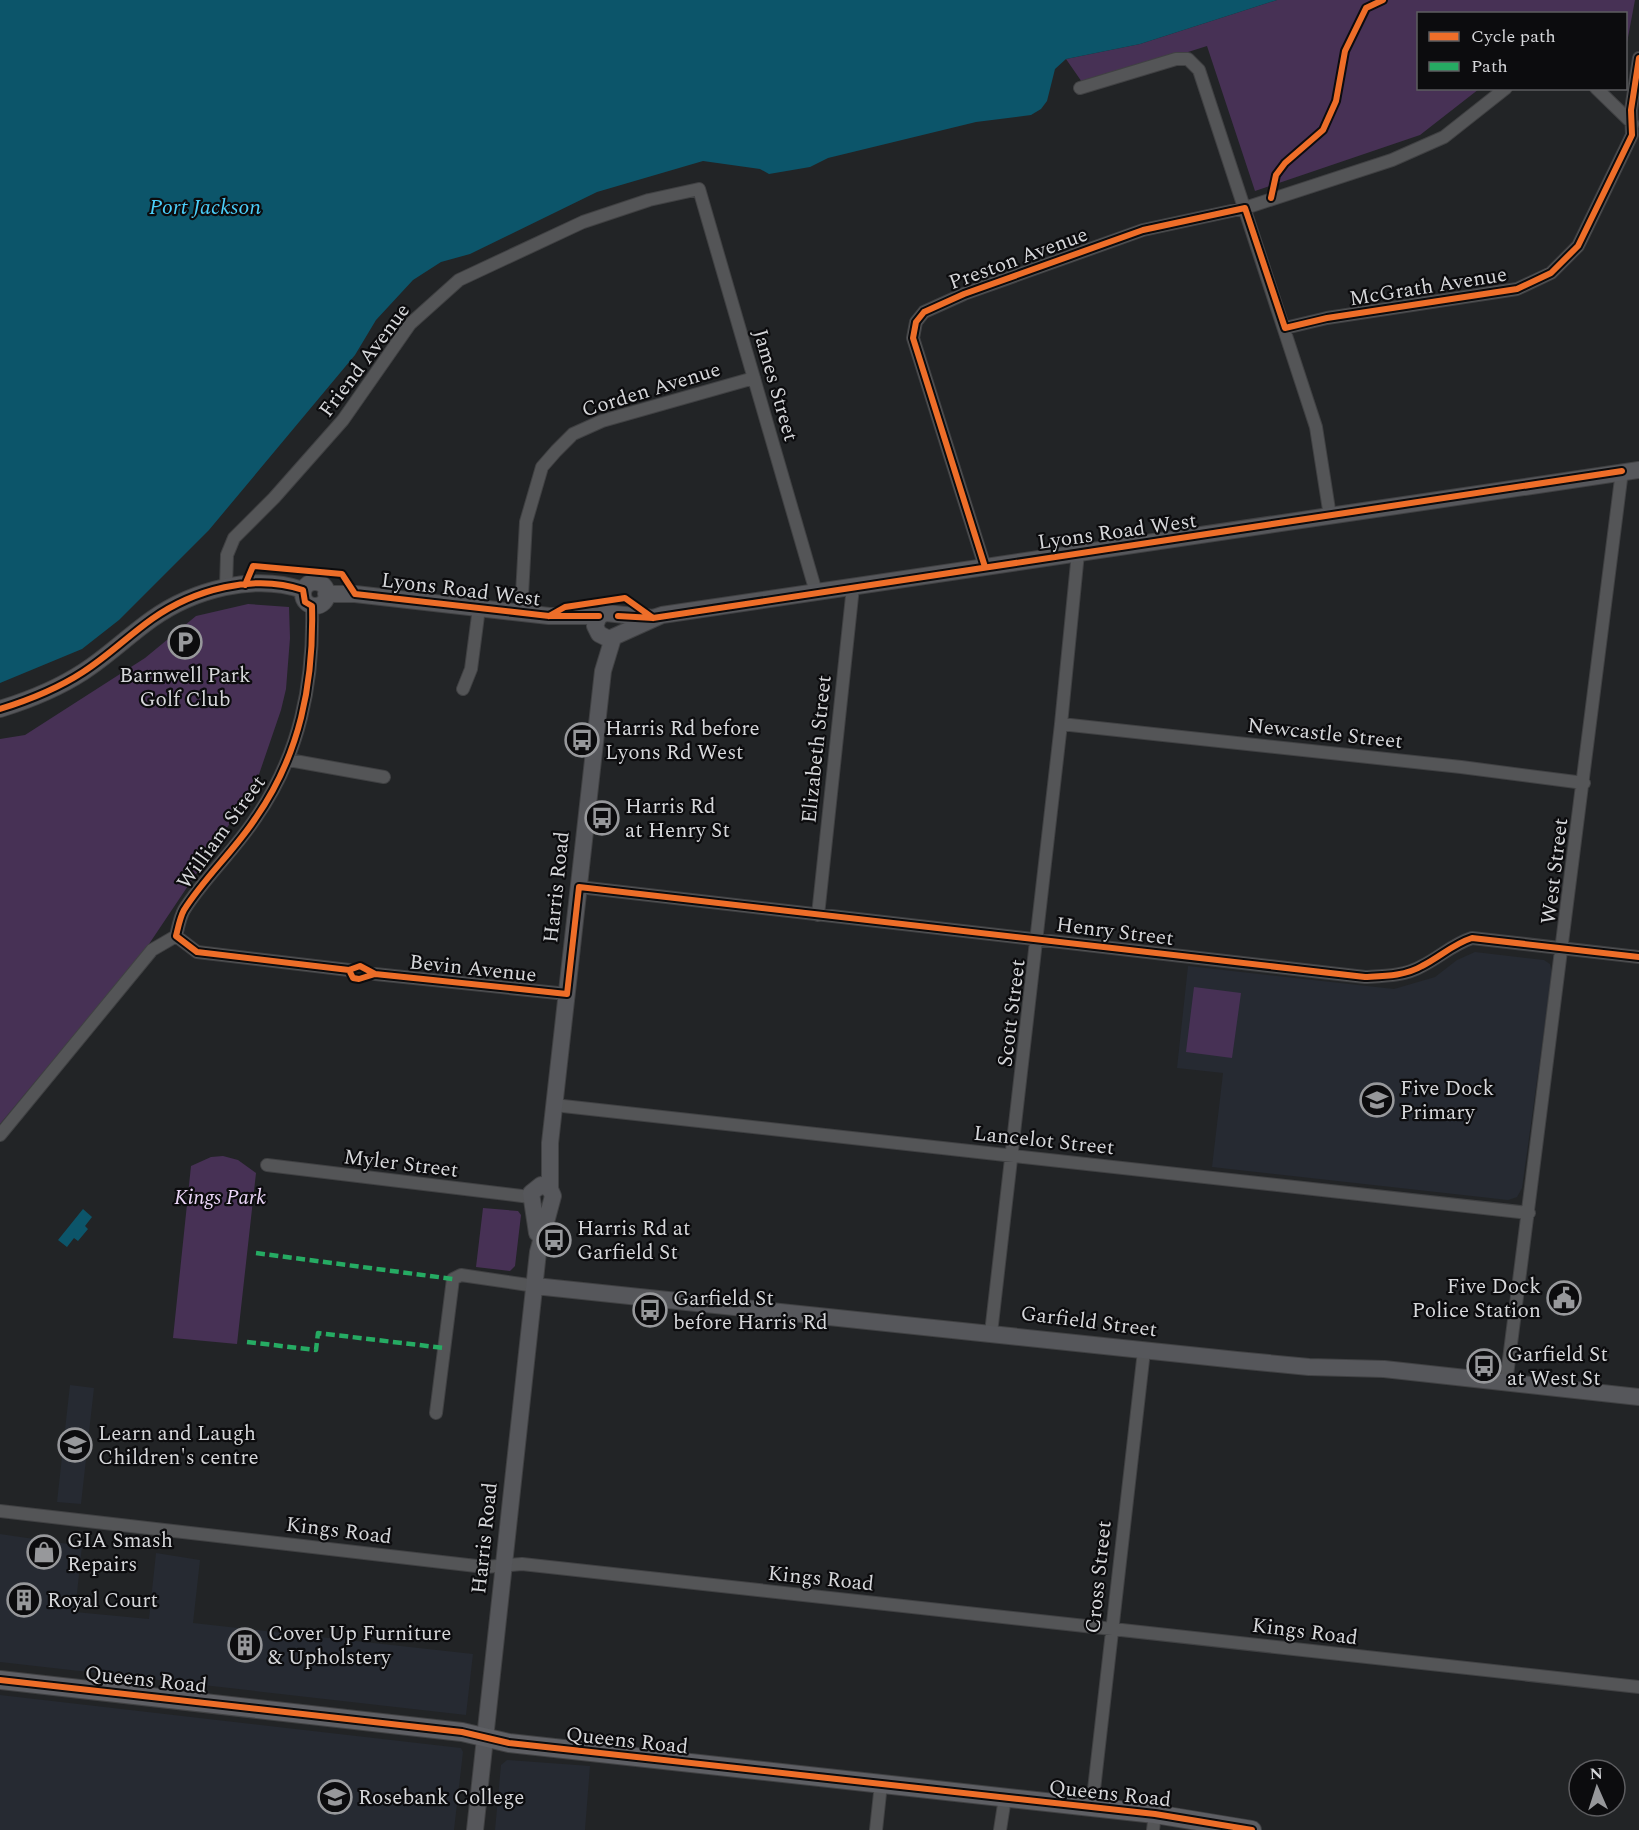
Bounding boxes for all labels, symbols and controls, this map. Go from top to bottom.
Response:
legend [1417,12,1627,90]
text: Cycle path [1471,23,1556,50]
text: Path [1471,53,1508,80]
water label: Port Jackson [149,191,261,224]
street label: Preston Avenue [944,219,1092,299]
street label: McGrath Avenue [1347,259,1509,315]
street label: Friend Avenue [311,297,418,424]
street label: James Street [744,325,806,445]
street label: Corden Avenue [578,354,725,426]
street label: Lyons Road West [1036,505,1199,559]
street label: Lyons Road West [379,564,542,616]
parking icon: Barnwell Park Golf Club [167,624,203,660]
place label: Barnwell Park Golf Club [119,660,251,716]
street label: Elizabeth Street [793,673,841,825]
street label: Newcastle Street [1246,710,1404,758]
place label: Harris Rd before Lyons Rd West [605,713,760,769]
bus stop icon: Harris Rd before Lyons Rd West [564,722,600,758]
street label: William Street [169,769,274,896]
place label: Harris Rd at Henry St [625,791,730,847]
bus stop icon: Harris Rd at Henry St [584,800,620,836]
street label: West Street [1533,816,1577,926]
street label: Harris Road [535,830,579,945]
street label: Henry Street [1054,909,1175,955]
street label: Bevin Avenue [408,946,538,992]
street label: Scott Street [990,957,1034,1069]
place label: Five Dock Primary [1400,1073,1495,1129]
school or university icon: Five Dock Primary [1359,1082,1395,1118]
street label: Lancelot Street [972,1118,1116,1164]
street label: Myler Street [342,1141,460,1187]
park label: Kings Park [174,1182,266,1214]
place label: Harris Rd at Garfield St [577,1213,690,1269]
bus stop icon: Harris Rd at Garfield St [536,1222,572,1258]
place label: Five Dock Police Station [1412,1271,1541,1327]
public building icon: Five Dock Police Station [1546,1280,1582,1316]
place label: Garfield St before Harris Rd [673,1283,828,1339]
bus stop icon: Garfield St before Harris Rd [632,1292,668,1328]
street label: Garfield Street [1019,1298,1159,1346]
place label: Garfield St at West St [1507,1339,1608,1395]
bus stop icon: Garfield St at West St [1466,1348,1502,1384]
place label: Learn and Laugh Children's centre [98,1418,259,1474]
school or university icon: Learn and Laugh Children's centre [57,1427,93,1463]
street label: Harris Road [463,1481,507,1596]
street label: Kings Road [284,1509,394,1553]
street label: Cross Street [1077,1519,1121,1635]
place label: GIA Smash Repairs [67,1525,173,1581]
shop icon: GIA Smash Repairs [26,1534,62,1570]
street label: Kings Road [766,1558,876,1600]
building icon: Royal Court [6,1582,42,1618]
place label: Royal Court [47,1585,158,1617]
street label: Kings Road [1250,1610,1360,1654]
place label: Cover Up Furniture & Upholstery [268,1618,451,1674]
building icon: Cover Up Furniture & Upholstery [227,1627,263,1663]
street label: Queens Road [83,1658,209,1702]
street label: Queens Road [564,1719,690,1763]
north arrow [1567,1758,1627,1818]
text: N [1589,1762,1603,1786]
street label: Queens Road [1047,1772,1173,1816]
school or university icon: Rosebank College [317,1779,353,1815]
place label: Rosebank College [358,1782,524,1814]

